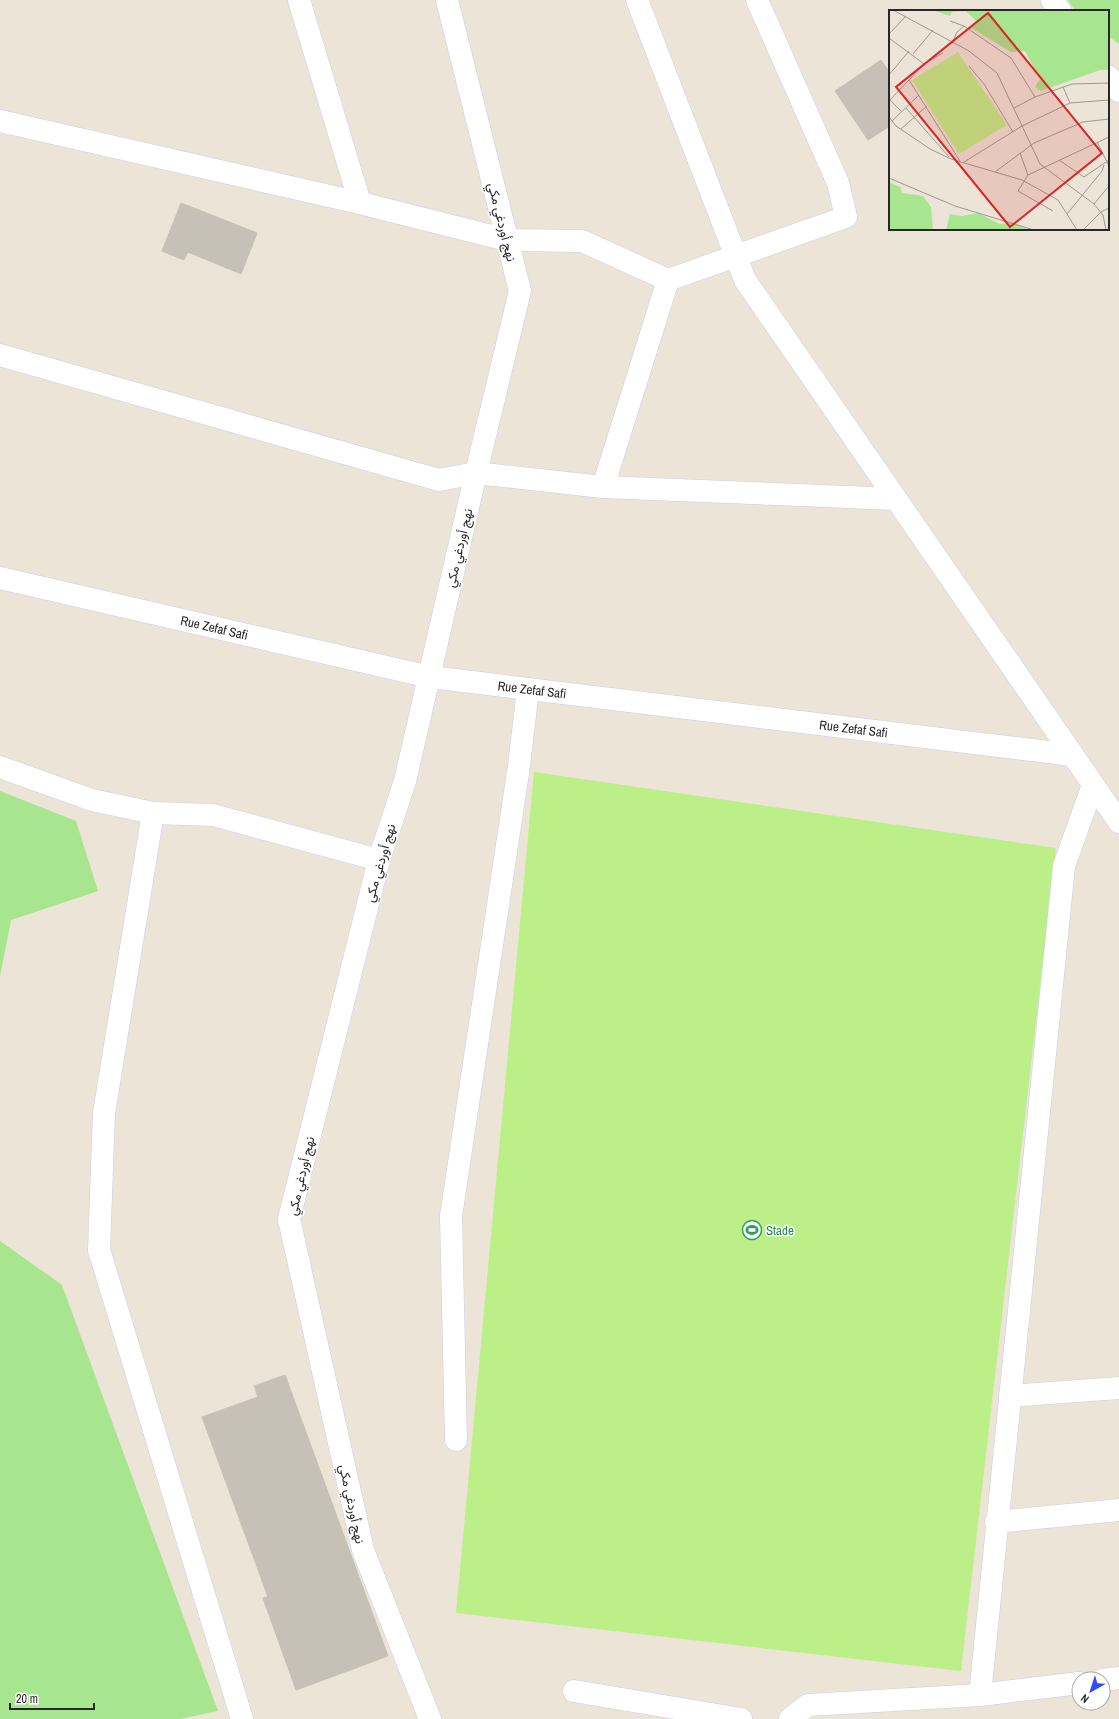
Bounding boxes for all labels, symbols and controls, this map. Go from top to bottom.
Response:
inset map [889,10,1109,230]
street label: نهج أوردغي مكي [482,181,520,264]
street label: نهج أوردغي مكي [442,506,478,590]
street label: Rue Zefaf Safi [179,611,250,643]
street label: Rue Zefaf Safi [497,677,567,702]
street label: Rue Zefaf Safi [818,716,889,741]
street label: نهج أوردغي مكي [361,822,401,905]
street label: نهج أوردغي مكي [284,1134,320,1218]
sports icon: Stade [741,1219,763,1241]
place label: Stade [766,1222,794,1239]
street label: نهج أوردغي مكي [333,1463,369,1546]
north arrow [1071,1671,1111,1711]
scale bar [10,1685,94,1711]
text: 20 m [16,1691,38,1707]
text: N [1078,1691,1092,1706]

